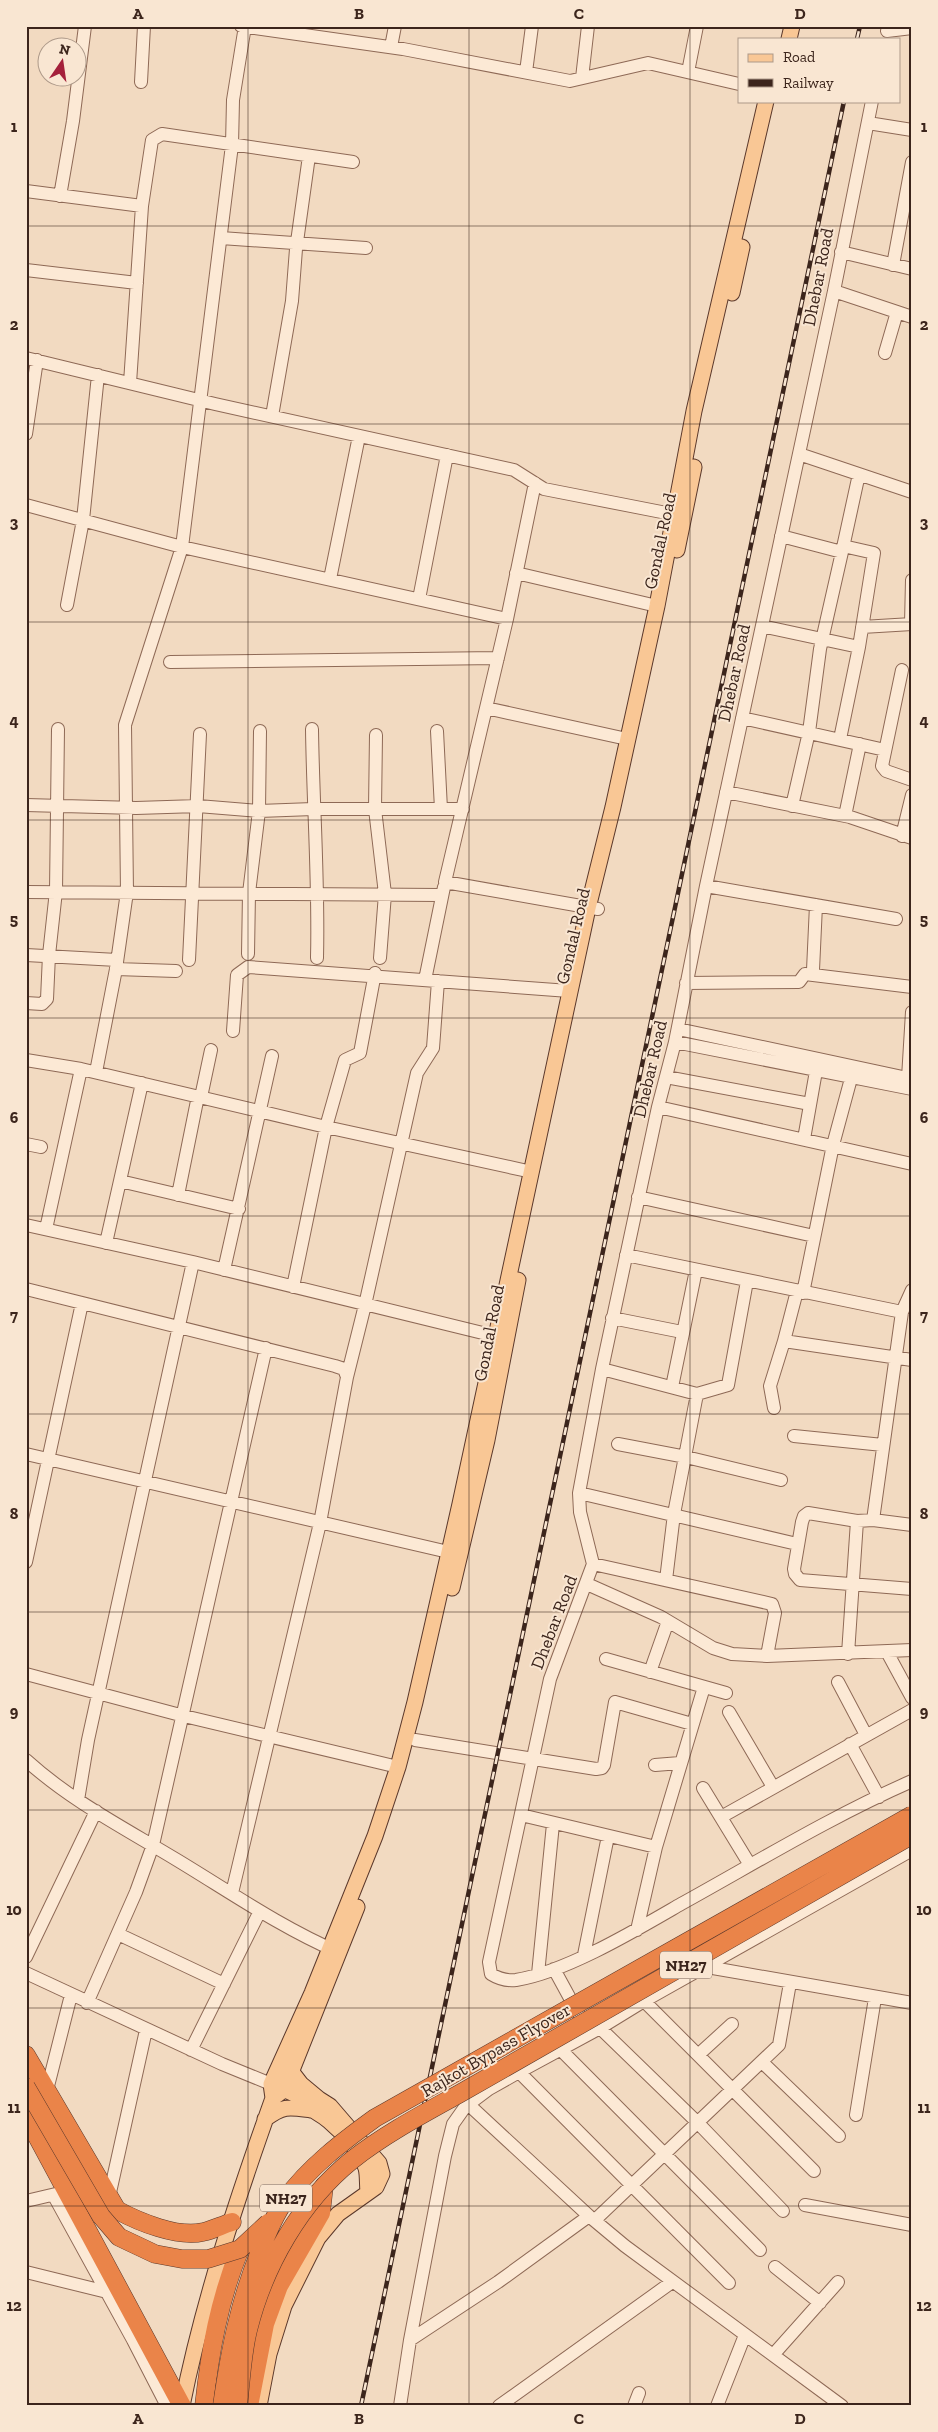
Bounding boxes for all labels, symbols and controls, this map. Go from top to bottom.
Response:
text: A [133,4,144,23]
text: B [354,4,364,23]
text: C [574,4,584,23]
text: D [794,4,806,23]
north arrow [38,38,88,88]
legend [738,38,900,102]
text: N [58,40,72,59]
text: Road [783,48,816,66]
text: Railway [783,74,834,92]
text: 1 [11,117,18,136]
text: 1 [921,117,928,136]
street label: Dhebar Road [798,226,838,328]
text: 2 [10,315,19,334]
text: 2 [920,315,929,334]
street label: Gondal Road [639,491,681,591]
text: 3 [10,513,19,532]
text: 3 [920,513,929,532]
street label: Dhebar Road [713,622,755,724]
text: 4 [9,711,19,730]
text: 4 [919,711,929,730]
street label: Gondal Road [551,886,595,986]
text: 5 [10,910,18,929]
text: 5 [920,910,928,929]
street label: Dhebar Road [628,1018,672,1120]
text: 6 [10,1108,19,1127]
text: 6 [920,1108,929,1127]
street label: Gondal Road [469,1283,509,1383]
text: 7 [10,1306,18,1325]
text: 7 [920,1306,928,1325]
text: 8 [10,1504,19,1523]
text: 8 [920,1504,929,1523]
street label: Dhebar Road [526,1572,582,1672]
text: 9 [10,1702,19,1721]
text: 9 [920,1702,929,1721]
text: 10 [6,1900,22,1919]
text: 10 [916,1900,932,1919]
road number: NH27 [660,1952,712,1978]
street label: Rajkot Bypass Flyover [417,1998,575,2102]
text: 11 [8,2098,21,2117]
text: 11 [918,2098,931,2117]
road number: NH27 [260,2184,312,2212]
text: 12 [6,2296,22,2315]
text: 12 [916,2296,932,2315]
text: A [133,2409,144,2428]
text: B [354,2409,364,2428]
text: C [574,2409,584,2428]
text: D [794,2409,806,2428]

